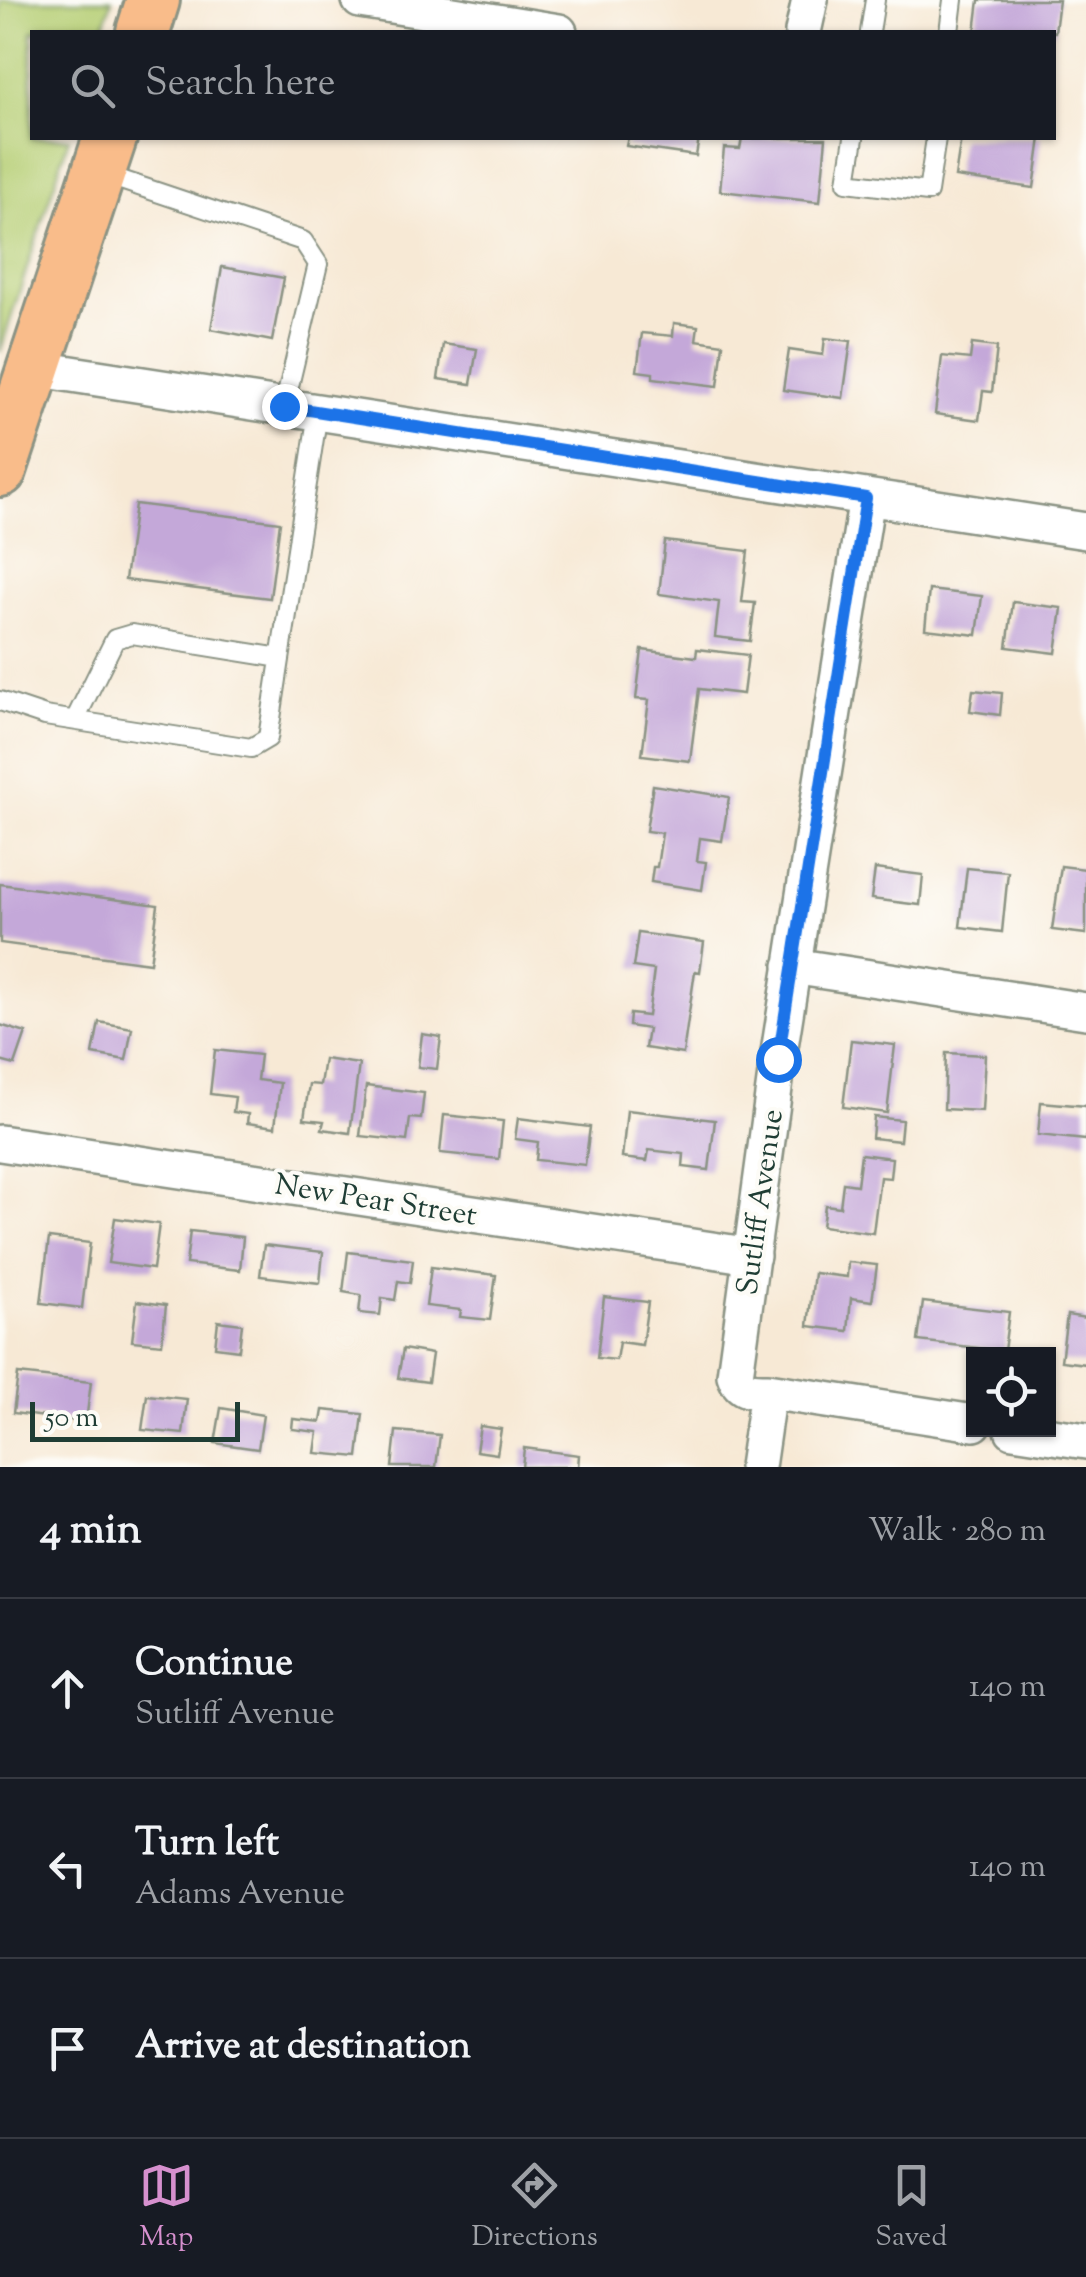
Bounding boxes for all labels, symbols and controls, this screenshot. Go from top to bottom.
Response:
search box [30,30,1056,140]
icon: search [65,58,120,113]
text: Search here [145,58,336,112]
route end [262,384,308,430]
route start [756,1037,802,1083]
street label: Sutliff Avenue [727,1107,796,1298]
street label: New Pear Street [272,1164,480,1239]
map controls [966,1347,1056,1437]
button: locate [966,1347,1056,1437]
scale bar [30,1397,240,1442]
text: 50 m [45,1399,99,1439]
text: 4 min [40,1502,142,1562]
text: Walk · 280 m [868,1509,1046,1555]
text: Continue [135,1638,293,1692]
icon: ahead [40,1661,95,1716]
text: 140 m [969,1665,1046,1711]
text: Sutliff Avenue [135,1692,335,1738]
text: Turn left [135,1818,279,1872]
icon: left [40,1841,95,1896]
text: 140 m [969,1845,1046,1891]
text: Adams Avenue [135,1872,345,1918]
icon: arrive [40,2021,95,2076]
text: Arrive at destination [135,2021,471,2075]
tab: Map [139,2158,194,2258]
tab: Directions [471,2158,598,2258]
tab: Saved [875,2158,947,2258]

